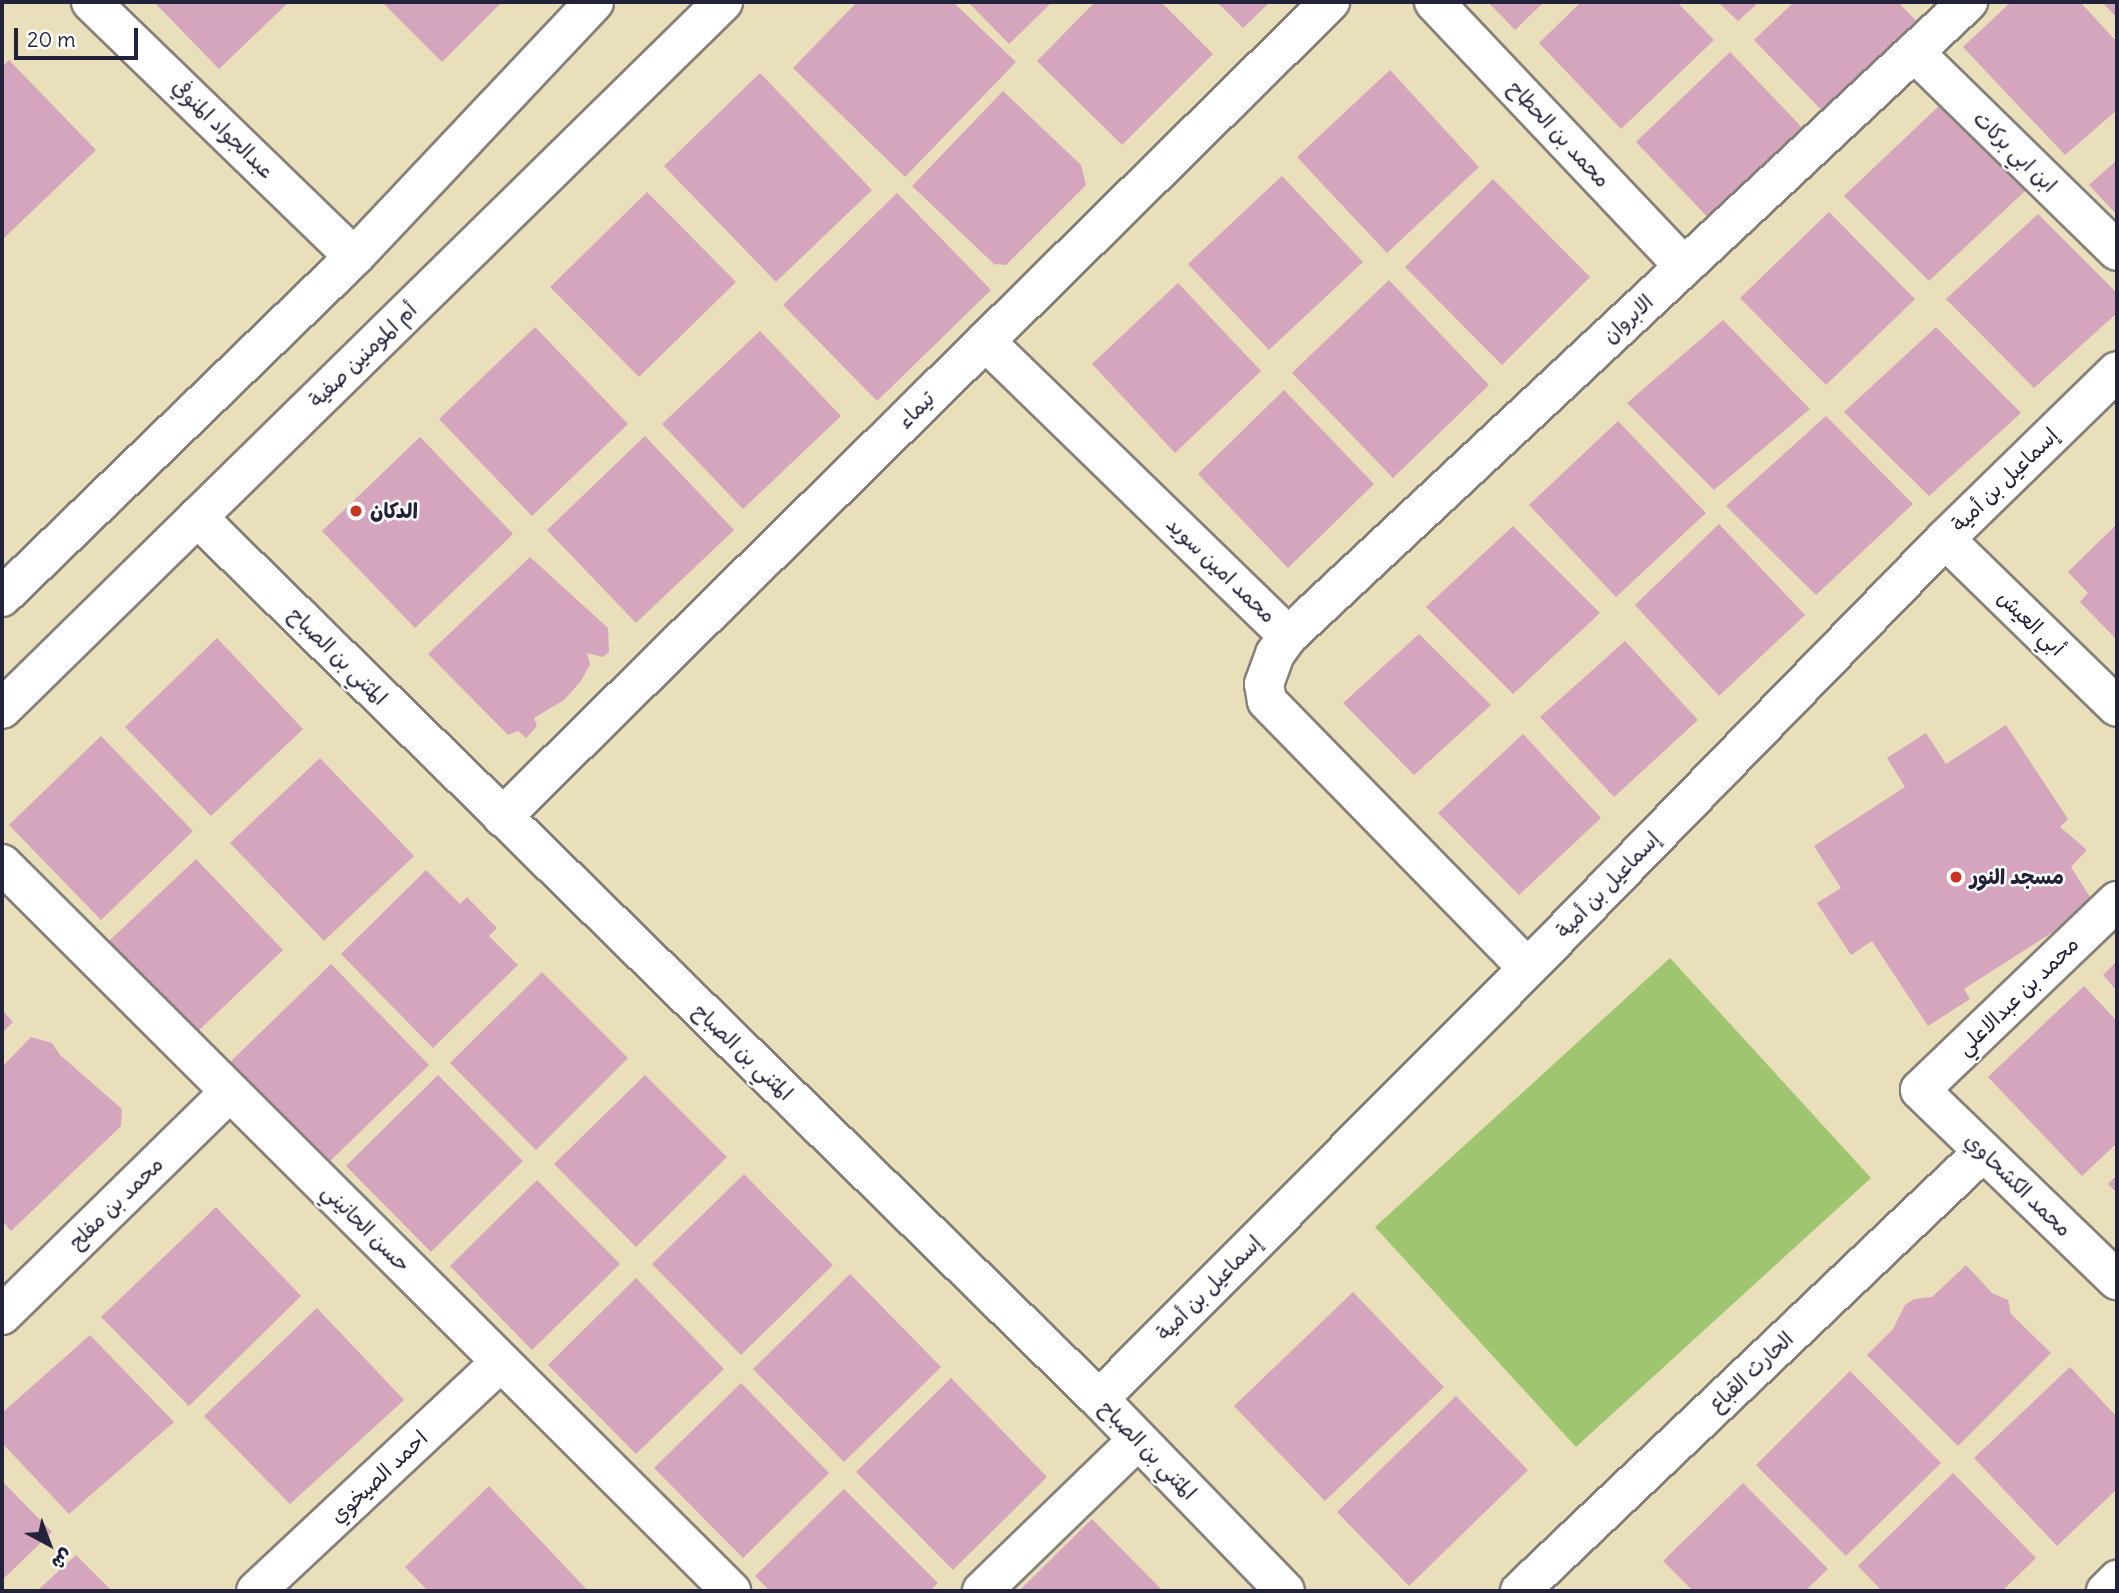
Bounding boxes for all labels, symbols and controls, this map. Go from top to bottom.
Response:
scale bar [18,14,142,58]
text: 20 m [27,26,76,53]
street label: عبدالجواد المنوفي [167,74,279,184]
street label: محمد بن الحطاح [1503,75,1615,193]
street label: ابن ابي بركات [1968,106,2062,198]
street label: الابروان [1597,289,1659,349]
street label: أم المومنين صفية [304,297,422,413]
street label: تيماء [892,386,940,434]
street label: إسماعيل بن أمية [1947,423,2063,537]
place label: الدكان [370,498,418,524]
marker: الدكان [348,503,364,519]
street label: محمد امين سويد [1161,512,1281,628]
street label: أبي العيش [1992,585,2070,661]
street label: المثني بن الصباح [284,602,392,710]
street label: إسماعيل بن أمية [1551,827,1665,943]
place label: مسجد النور [1970,864,2064,890]
marker: مسجد النور [1948,869,1964,885]
street label: محمد بن عبدالاعلي [1952,932,2084,1060]
street label: المثني بن الصباح [688,998,798,1106]
street label: محمد الكشحاوي [1959,1128,2077,1242]
street label: محمد بن مفلح [63,1152,169,1254]
street label: حسن الحانيني [317,1179,415,1277]
street label: إسماعيل بن أمية [1151,1230,1267,1346]
street label: الحارث القباع [1703,1326,1799,1418]
street label: المثني بن الصباح [1094,1395,1202,1505]
street label: احمد الصيخوي [325,1425,433,1529]
north arrow [14,1509,84,1579]
text: ش [47,1544,79,1576]

